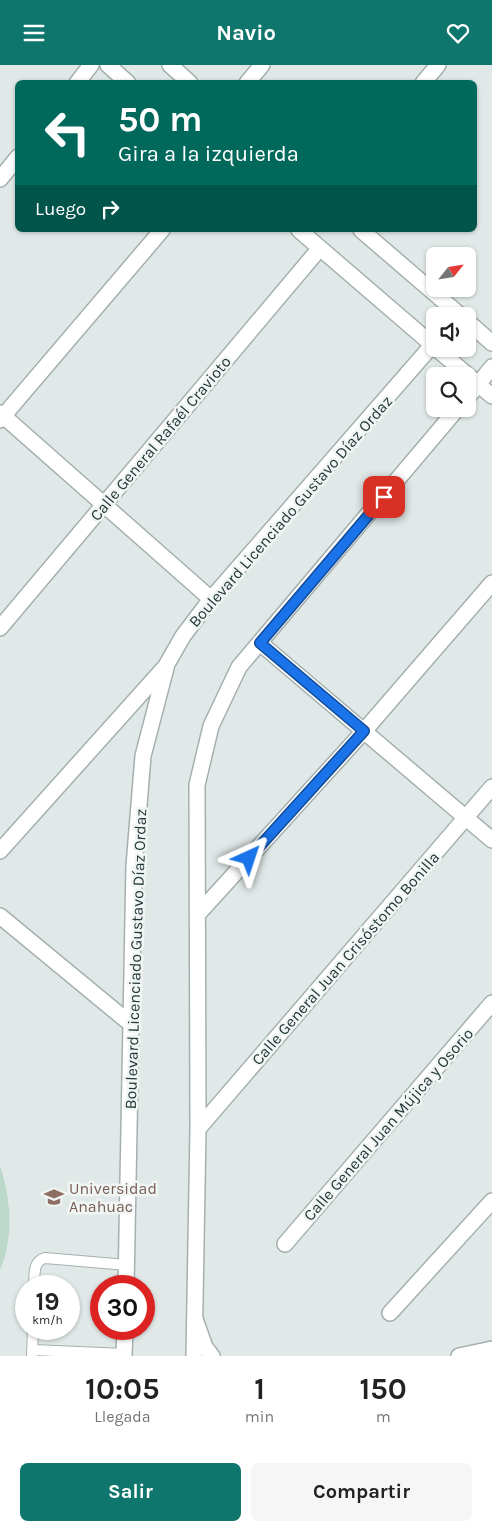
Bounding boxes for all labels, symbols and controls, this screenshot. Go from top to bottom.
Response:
icon: menu [20,19,48,47]
icon: heart [444,19,472,47]
text: Navio [216,20,276,46]
text: 50 m [118,99,203,140]
icon: left [35,100,100,165]
text: Gira a la izquierda [118,141,299,167]
icon: right [96,195,124,223]
text: Luego [35,198,86,220]
north arrow [426,247,476,297]
map controls [426,247,476,417]
button: sound [426,307,476,357]
street label: Calle General Rafaél Cravioto [86,352,235,524]
button: search [426,367,476,417]
street label: Boulevard Licenciado Gustavo Díaz Ordaz [185,392,396,631]
pin [363,476,405,518]
icon: arrive [370,483,398,511]
street label: Boulevard Licenciado Gustavo Díaz Ordaz [121,809,150,1110]
position arrow [222,831,274,883]
street label: Calle General Juan Crisóstomo Bonilla [248,848,443,1069]
street label: Calle General Juan Mújica y Osorio [299,1024,477,1225]
place label: Universidad Anahuac [69,1179,157,1216]
school or university icon: Universidad Anahuac [43,1186,65,1208]
speed limit sign: 30 [90,1275,155,1340]
text: 19 [35,1287,60,1316]
text: km/h [32,1313,63,1327]
text: 10:05 [85,1371,160,1407]
text: 1 [254,1371,265,1407]
text: 150 [360,1371,407,1407]
text: Llegada [94,1407,151,1426]
text: min [245,1407,274,1426]
text: m [376,1407,391,1426]
button: Salir [20,1463,241,1521]
button: Compartir [251,1463,472,1521]

